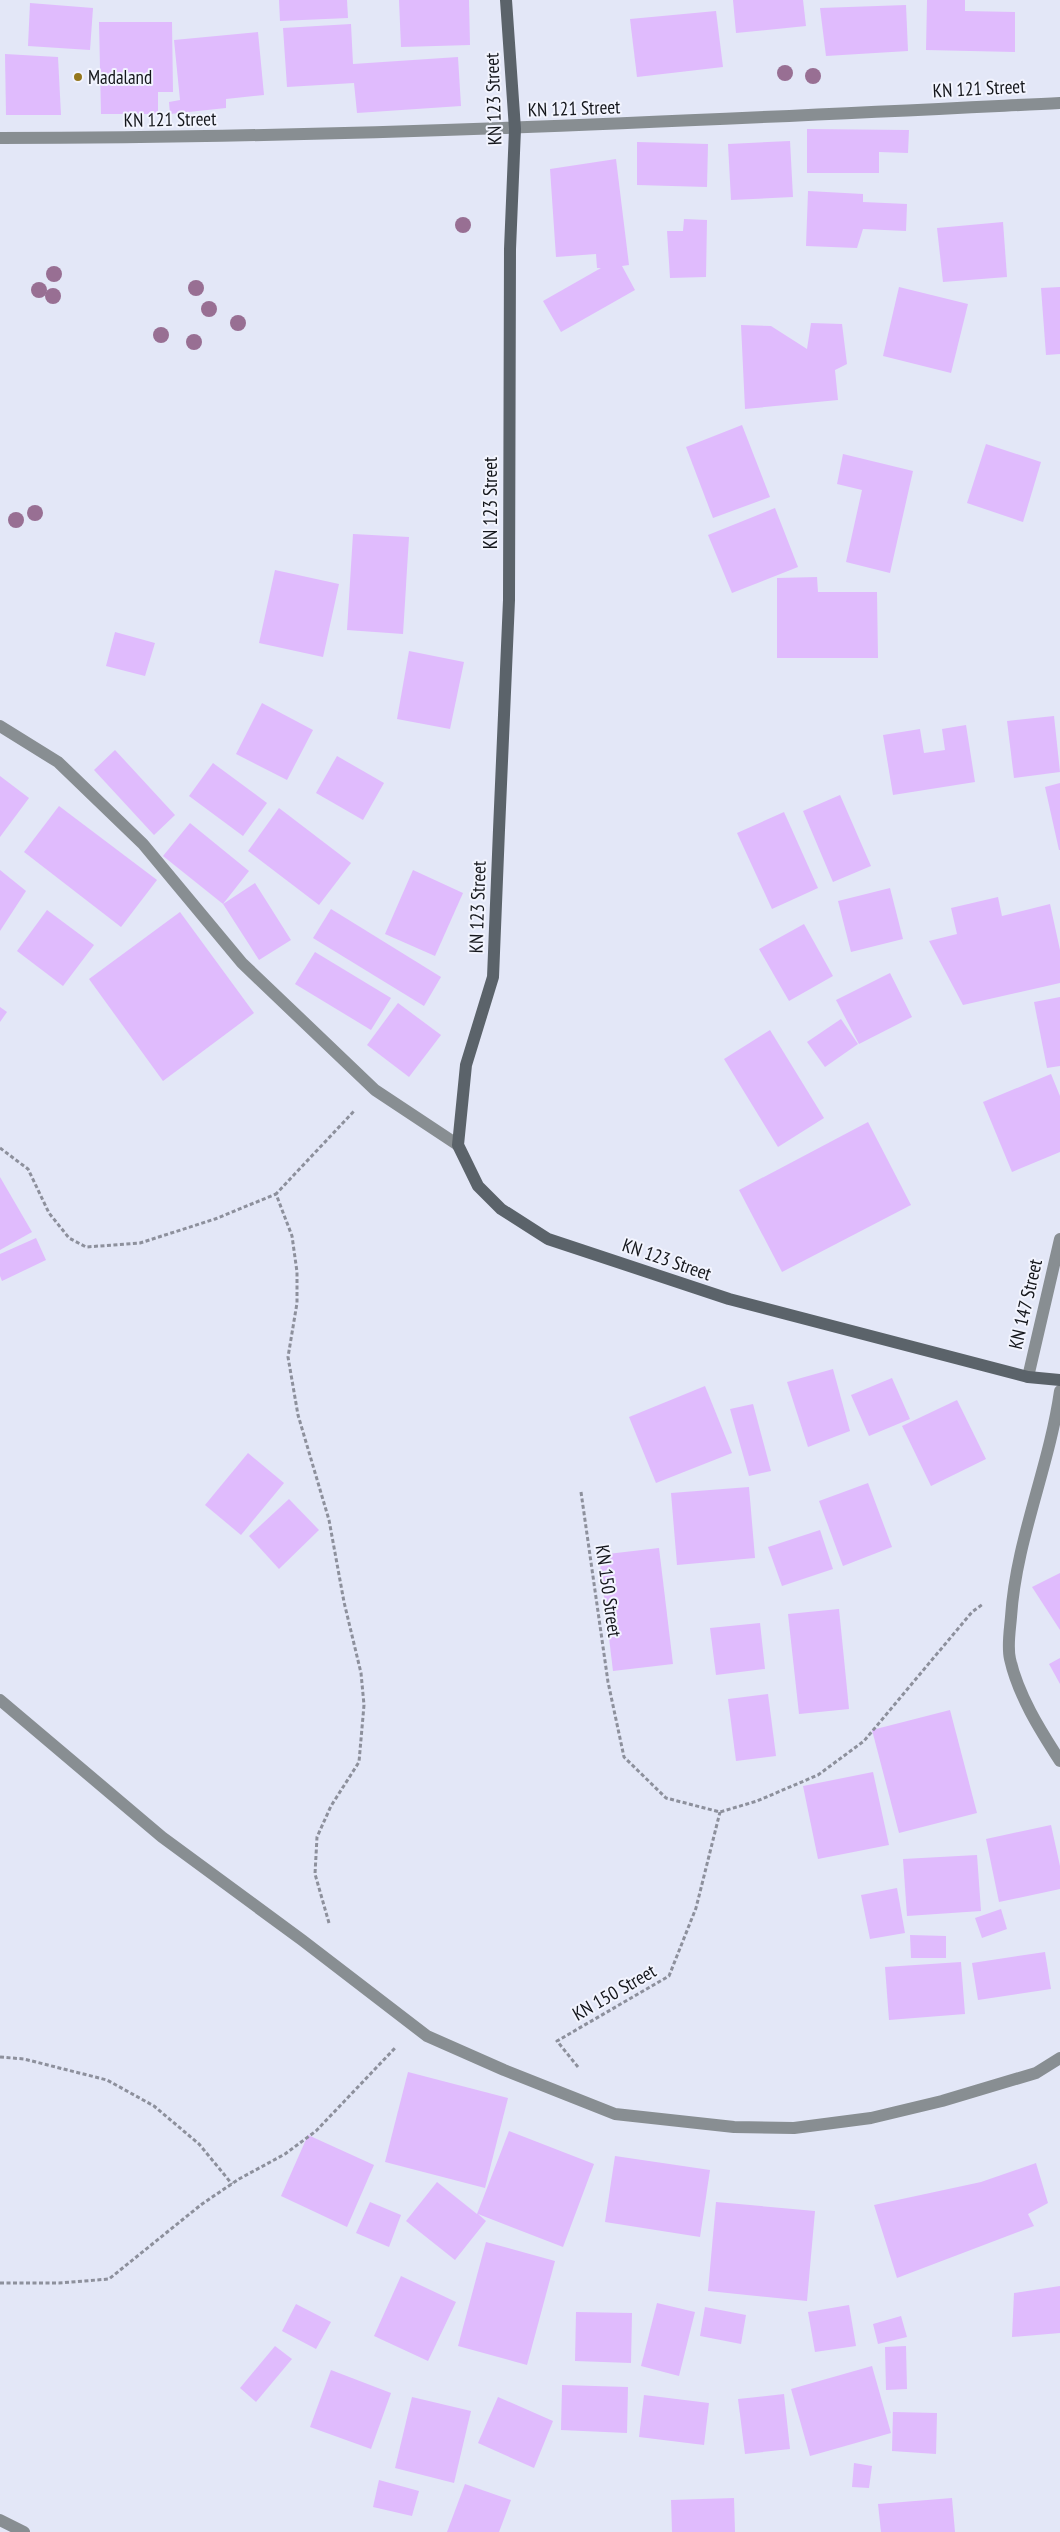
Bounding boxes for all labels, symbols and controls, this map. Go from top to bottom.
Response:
street label: KN 123 Street [479,52,507,146]
place label: Madaland [88,65,152,89]
marker: Madaland [72,71,84,83]
street label: KN 121 Street [932,74,1027,102]
street label: KN 121 Street [527,94,621,122]
street label: KN 121 Street [123,106,217,132]
street label: KN 123 Street [478,456,502,549]
street label: KN 123 Street [463,860,491,954]
street label: KN 123 Street [619,1233,715,1286]
street label: KN 147 Street [1003,1256,1047,1351]
street label: KN 150 Street [591,1543,627,1639]
street label: KN 150 Street [568,1958,661,2026]

